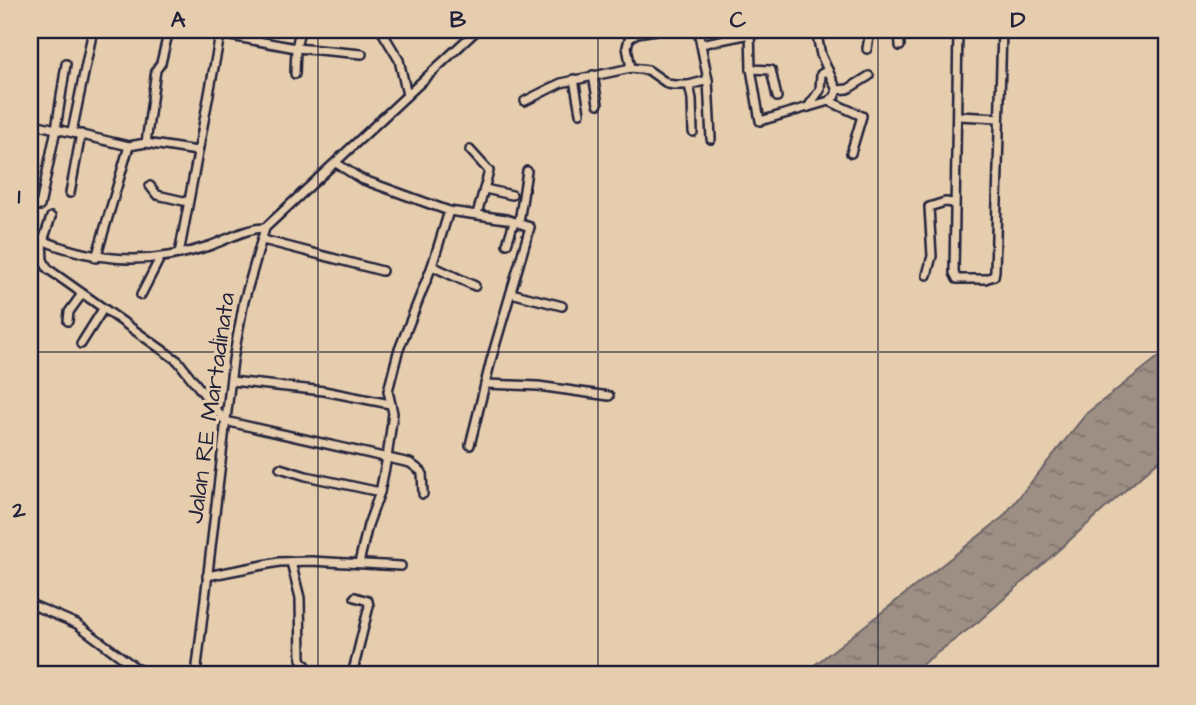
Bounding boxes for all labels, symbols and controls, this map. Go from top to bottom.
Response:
text: A [171,4,186,36]
text: B [450,4,467,36]
text: C [730,4,747,36]
text: D [1011,4,1026,36]
text: 1 [18,180,21,212]
street label: Jalan RE Martadinata [178,290,244,526]
text: 2 [11,494,26,526]

